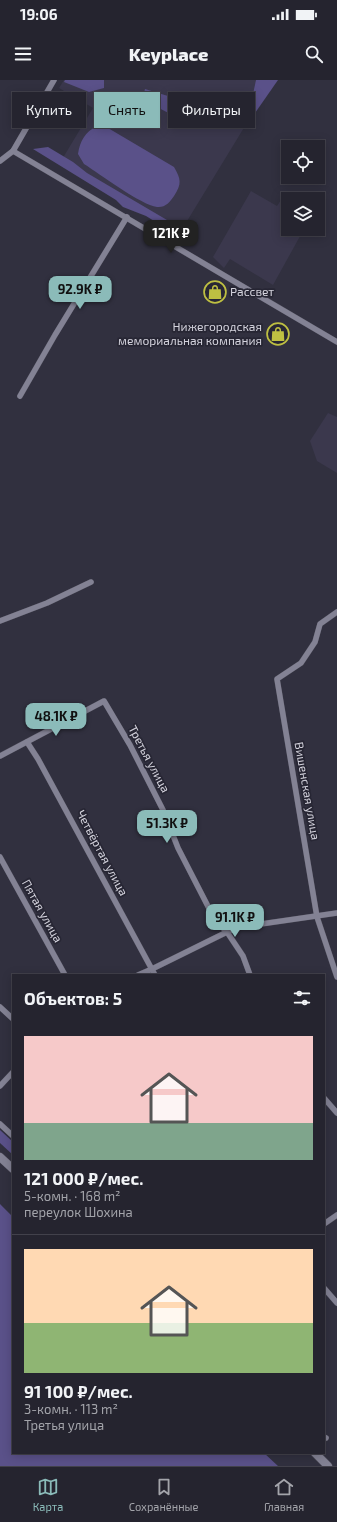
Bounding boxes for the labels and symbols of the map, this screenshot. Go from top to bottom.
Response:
pin: 121K ₽ [138,220,204,254]
pin: 92.9K ₽ [43,276,117,310]
shop icon: Рассвет [202,279,228,305]
place label: Рассвет [230,284,274,298]
place label: Нижегородская мемориальная компания [118,319,262,347]
shop icon: Нижегородская мемориальная компания [265,321,291,347]
pin: 48.1K ₽ [19,703,93,737]
street label: Третья улица [125,723,173,795]
street label: Вишенская улица [291,741,323,841]
street label: Четвёртая улица [74,807,131,898]
pin: 51.3K ₽ [130,810,204,844]
street label: Пятая улица [19,877,66,945]
pin: 91.1K ₽ [198,904,272,938]

